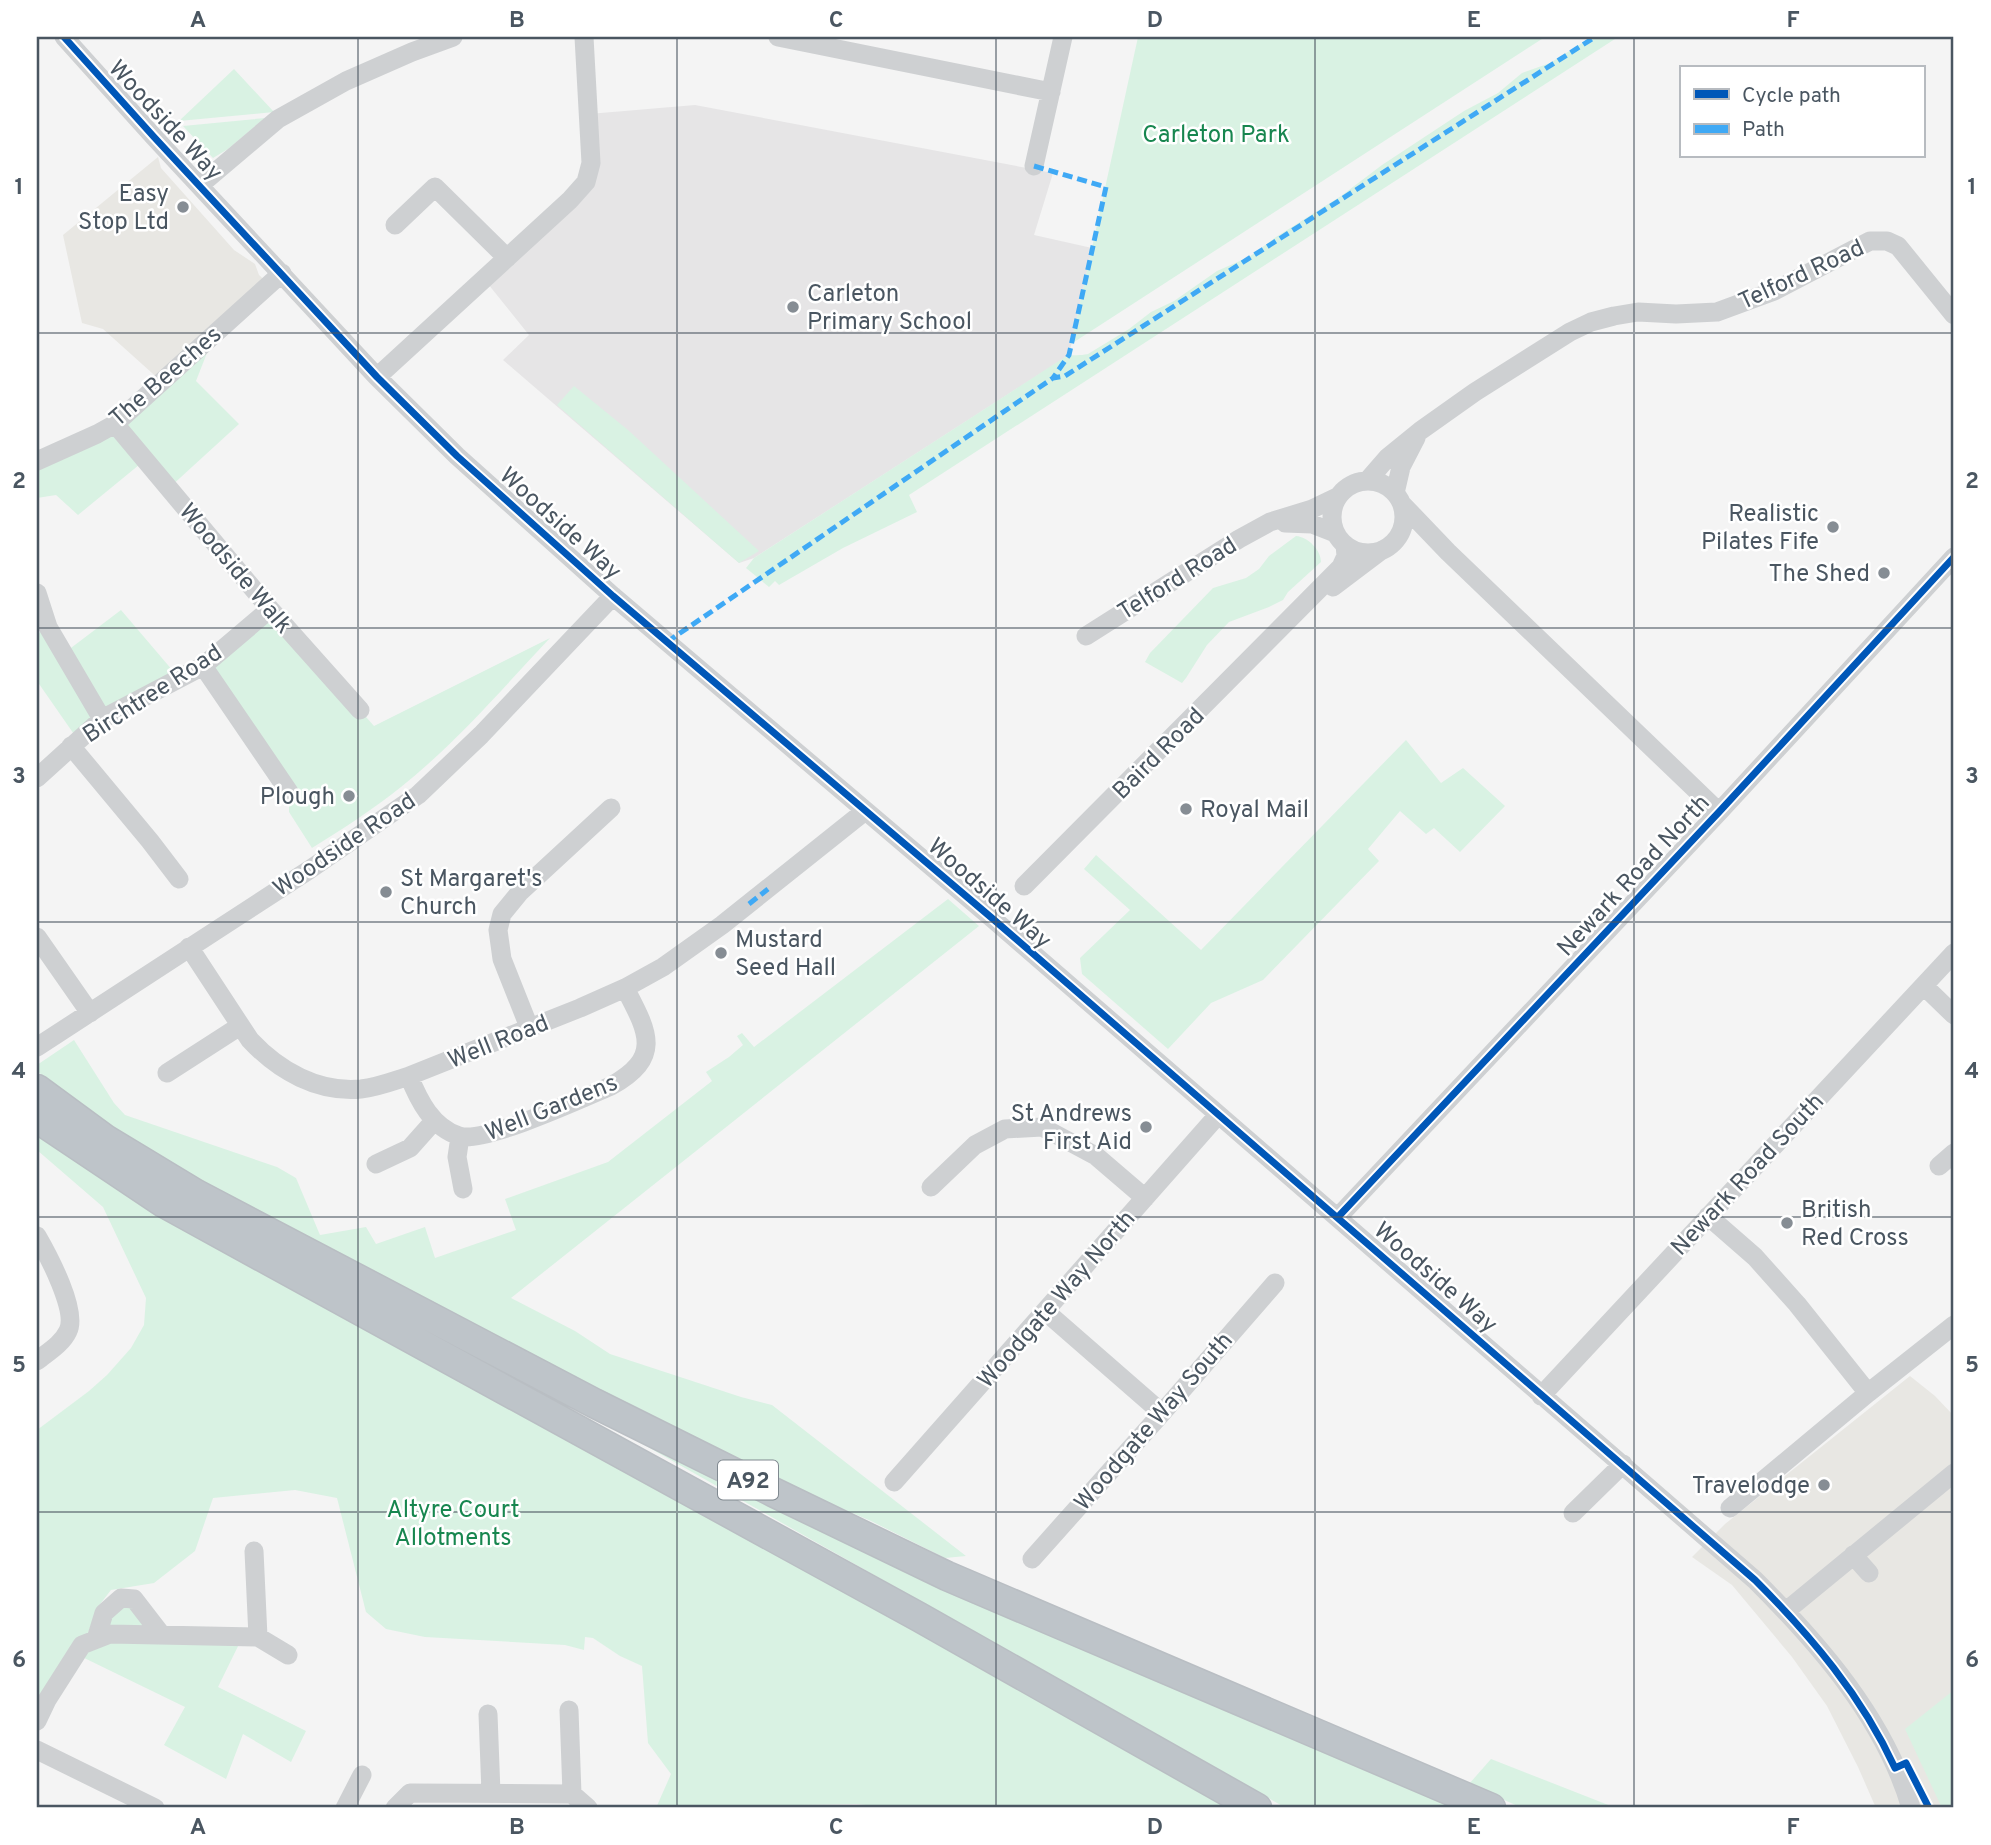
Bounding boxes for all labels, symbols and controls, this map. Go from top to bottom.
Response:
text: A [190,7,206,36]
text: B [509,7,525,36]
text: C [829,7,843,36]
text: D [1147,7,1163,36]
text: E [1467,7,1481,36]
text: F [1786,7,1800,36]
street label: Woodside Way [101,55,228,188]
legend [1680,66,1924,158]
text: Cycle path [1742,83,1841,110]
text: Path [1742,117,1785,144]
park label: Carleton Park [1142,121,1290,151]
text: 1 [14,174,24,203]
text: 1 [1967,174,1977,203]
place label: Easy Stop Ltd [78,180,169,238]
marker: Easy Stop Ltd [175,199,191,215]
street label: Telford Road [1734,234,1869,318]
place label: Carleton Primary School [807,280,972,338]
marker: Carleton Primary School [785,299,801,315]
street label: The Beeches [104,321,229,434]
street label: Woodside Way [492,462,627,587]
text: 2 [12,468,26,497]
text: 2 [1965,468,1979,497]
street label: Woodside Walk [171,498,298,641]
place label: Realistic Pilates Fife [1701,500,1819,558]
marker: Realistic Pilates Fife [1825,519,1841,535]
street label: Telford Road [1113,531,1243,628]
place label: The Shed [1769,560,1870,590]
marker: The Shed [1876,565,1892,581]
street label: Birchtree Road [78,639,228,751]
street label: Baird Road [1107,702,1212,807]
text: 3 [12,763,26,792]
text: 3 [1965,763,1979,792]
place label: Plough [260,783,335,813]
street label: Woodside Road [268,787,422,904]
marker: Plough [341,788,357,804]
street label: Newark Road North [1552,789,1717,964]
place label: Royal Mail [1200,796,1309,826]
marker: Royal Mail [1178,801,1194,817]
street label: Woodside Way [921,833,1057,957]
place label: St Margaret's Church [400,865,543,923]
marker: St Margaret's Church [378,884,394,900]
place label: Mustard Seed Hall [735,926,836,984]
marker: Mustard Seed Hall [713,945,729,961]
street label: Well Road [444,1009,554,1077]
text: 4 [12,1058,26,1087]
text: 4 [1965,1058,1979,1087]
street label: Well Gardens [481,1069,622,1149]
street label: Newark Road South [1665,1088,1831,1263]
place label: St Andrews First Aid [1011,1100,1132,1158]
marker: St Andrews First Aid [1138,1119,1154,1135]
place label: British Red Cross [1801,1196,1909,1254]
street label: Woodgate Way North [972,1205,1143,1395]
marker: British Red Cross [1779,1215,1795,1231]
street label: Woodside Way [1367,1217,1503,1341]
street label: Woodgate Way South [1069,1327,1240,1518]
text: 5 [12,1352,26,1381]
text: 5 [1965,1352,1979,1381]
road number: A92 [718,1460,778,1499]
place label: Travelodge [1692,1472,1810,1502]
marker: Travelodge [1816,1477,1832,1493]
park label: Altyre Court Allotments [387,1496,519,1554]
text: 6 [12,1647,26,1676]
text: 6 [1965,1647,1979,1676]
text: A [190,1814,206,1843]
text: B [509,1814,525,1843]
text: C [829,1814,843,1843]
text: D [1147,1814,1163,1843]
text: E [1467,1814,1481,1843]
text: F [1786,1814,1800,1843]

